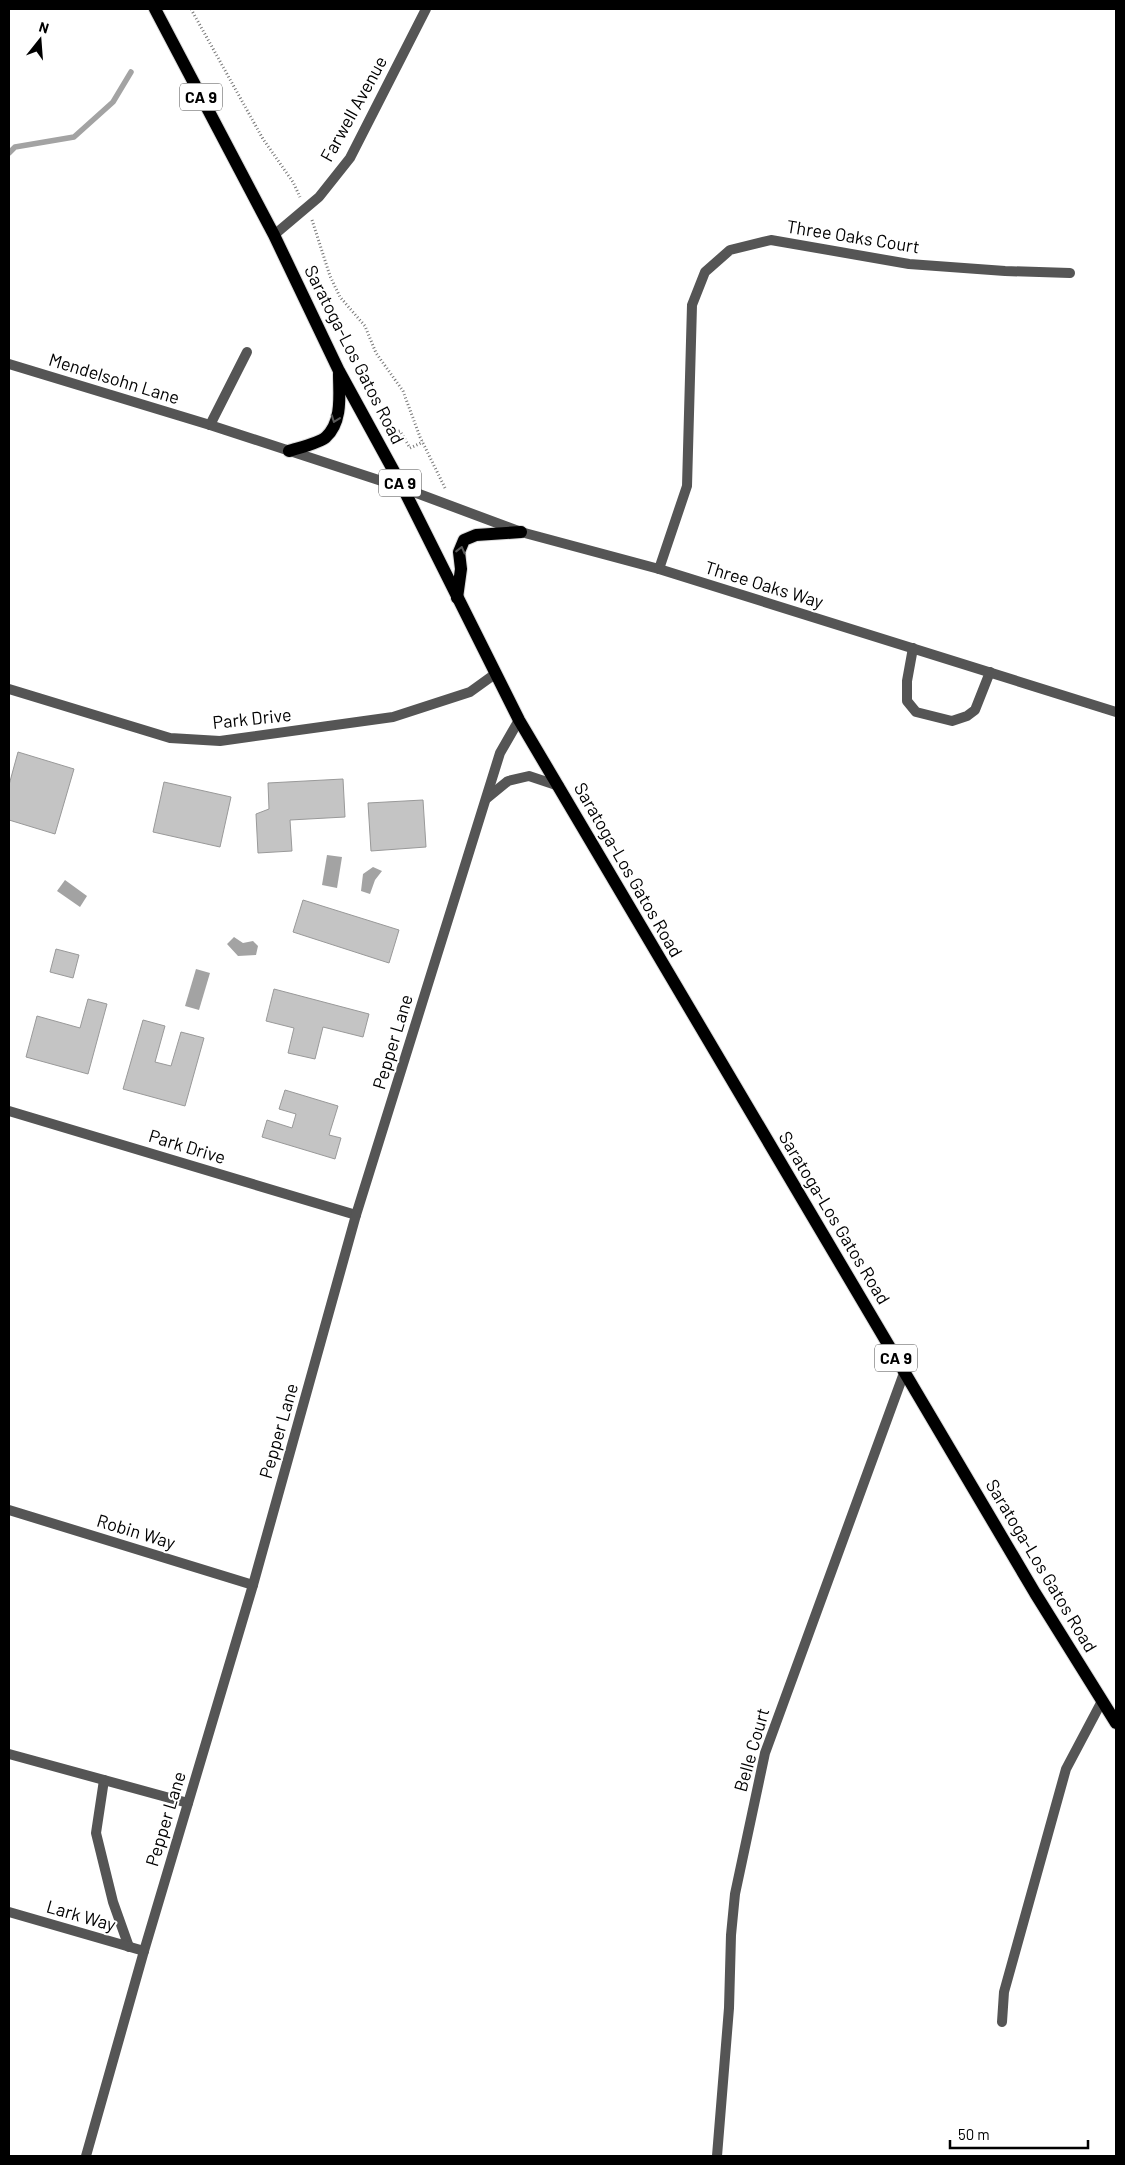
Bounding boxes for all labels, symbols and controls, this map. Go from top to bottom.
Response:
north arrow [15,15,65,65]
text: N [37,18,51,37]
street label: Farwell Avenue [315,52,391,165]
road number: CA 9 [180,84,222,110]
street label: Three Oaks Court [785,215,921,257]
street label: Saratoga-Los Gatos Road [300,261,410,448]
street label: Mendelsohn Lane [46,348,182,408]
one-way arrow [331,414,341,423]
road number: CA 9 [379,469,421,496]
one-way arrow [456,546,466,554]
street label: Three Oaks Way [702,556,826,613]
street label: Park Drive [211,703,292,733]
street label: Saratoga-Los Gatos Road [570,778,688,961]
street label: Pepper Lane [367,992,417,1092]
street label: Park Drive [146,1124,228,1168]
street label: Saratoga-Los Gatos Road [774,1127,895,1308]
road number: CA 9 [875,1345,917,1372]
street label: Pepper Lane [254,1381,302,1481]
street label: Saratoga-Los Gatos Road [981,1475,1102,1656]
street label: Robin Way [94,1509,178,1553]
street label: Belle Court [729,1705,773,1794]
street label: Pepper Lane [140,1769,190,1869]
street label: Lark Way [44,1895,118,1935]
scale bar [950,2118,1088,2150]
text: 50 m [958,2125,990,2143]

